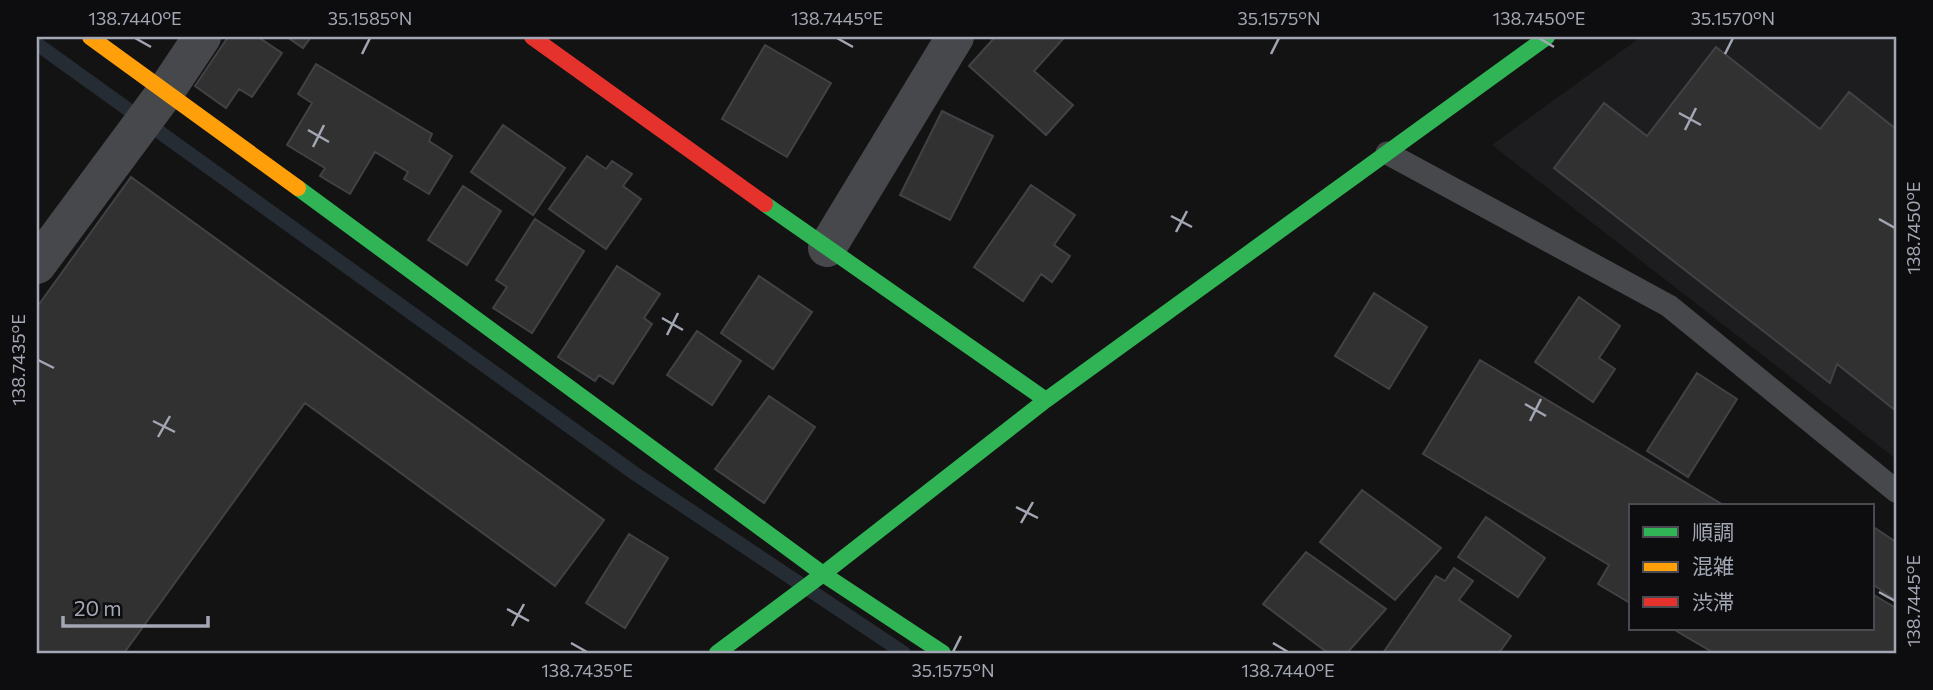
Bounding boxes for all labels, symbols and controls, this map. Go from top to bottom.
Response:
text: 138.7440°E [88,7,182,29]
text: 35.1585°N [328,7,412,29]
text: 138.7445°E [791,7,883,29]
text: 35.1575°N [1237,7,1321,29]
text: 138.7450°E [1492,7,1586,29]
text: 35.1570°N [1691,7,1775,29]
text: 138.7450°E [1902,181,1924,275]
text: 138.7435°E [7,314,29,406]
legend [1629,504,1874,630]
text: 順調 [1692,519,1734,544]
text: 混雑 [1692,553,1734,578]
text: 138.7445°E [1902,555,1924,647]
scale bar [63,585,208,629]
text: 渋滞 [1692,589,1734,614]
text: 20 m [74,595,122,620]
text: 138.7435°E [541,659,633,681]
text: 35.1575°N [911,659,995,681]
text: 138.7440°E [1241,659,1335,681]

